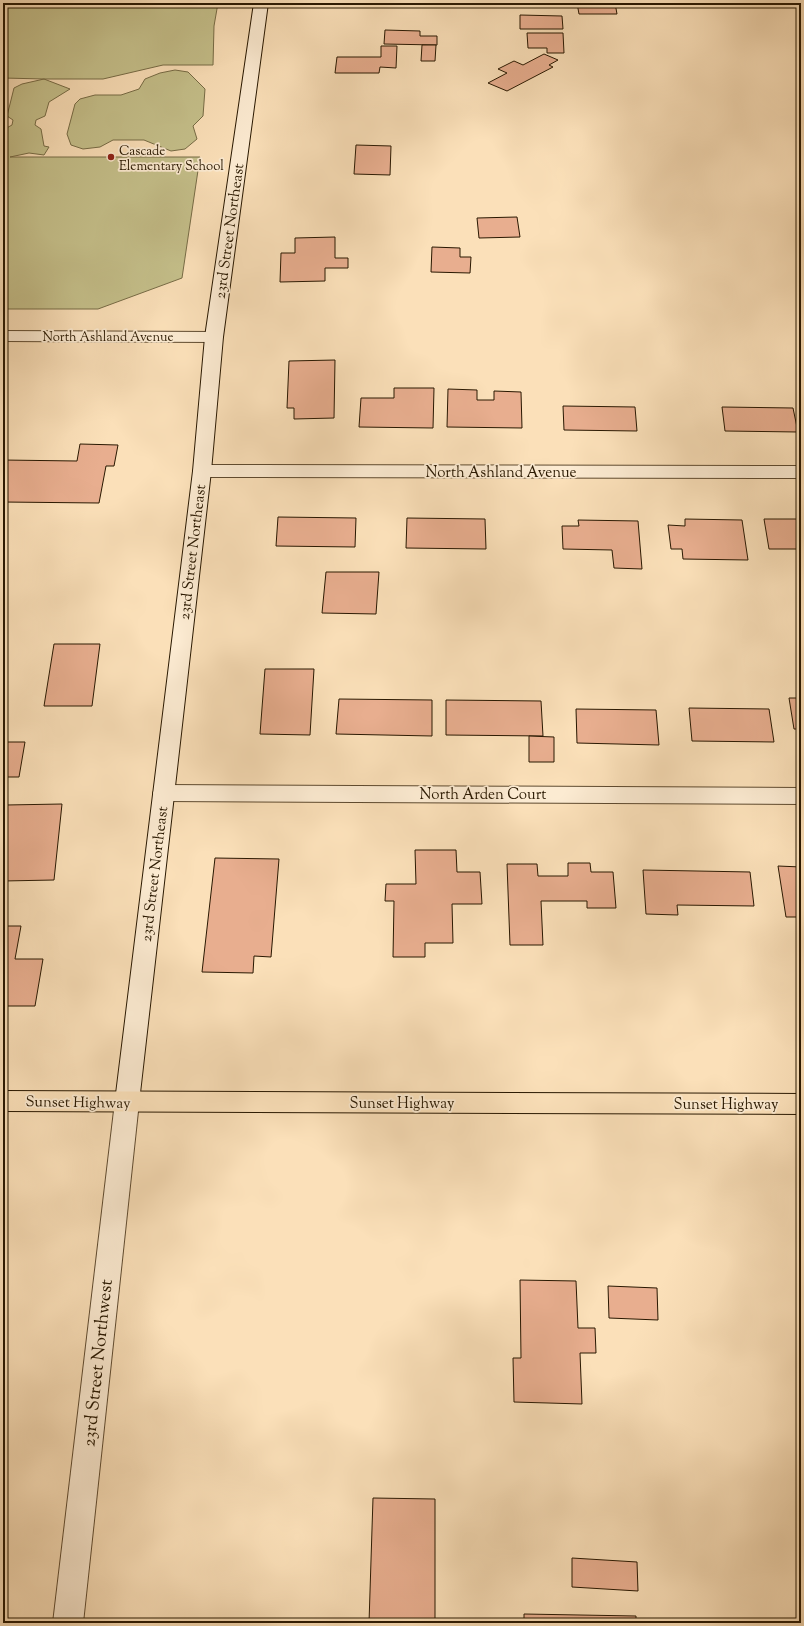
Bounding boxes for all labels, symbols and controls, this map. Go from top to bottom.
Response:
place label: Cascade Elementary School [119,143,224,176]
marker: Cascade Elementary School [106,152,116,162]
street label: 23rd Street Northeast [211,162,250,300]
street label: North Ashland Avenue [42,329,174,347]
street label: North Ashland Avenue [425,463,577,484]
street label: 23rd Street Northeast [175,483,212,621]
street label: North Arden Court [420,785,546,806]
street label: 23rd Street Northeast [137,805,174,943]
street label: Sunset Highway [25,1092,131,1115]
street label: Sunset Highway [349,1094,455,1115]
street label: Sunset Highway [673,1095,779,1116]
street label: 23rd Street Northwest [77,1278,121,1448]

